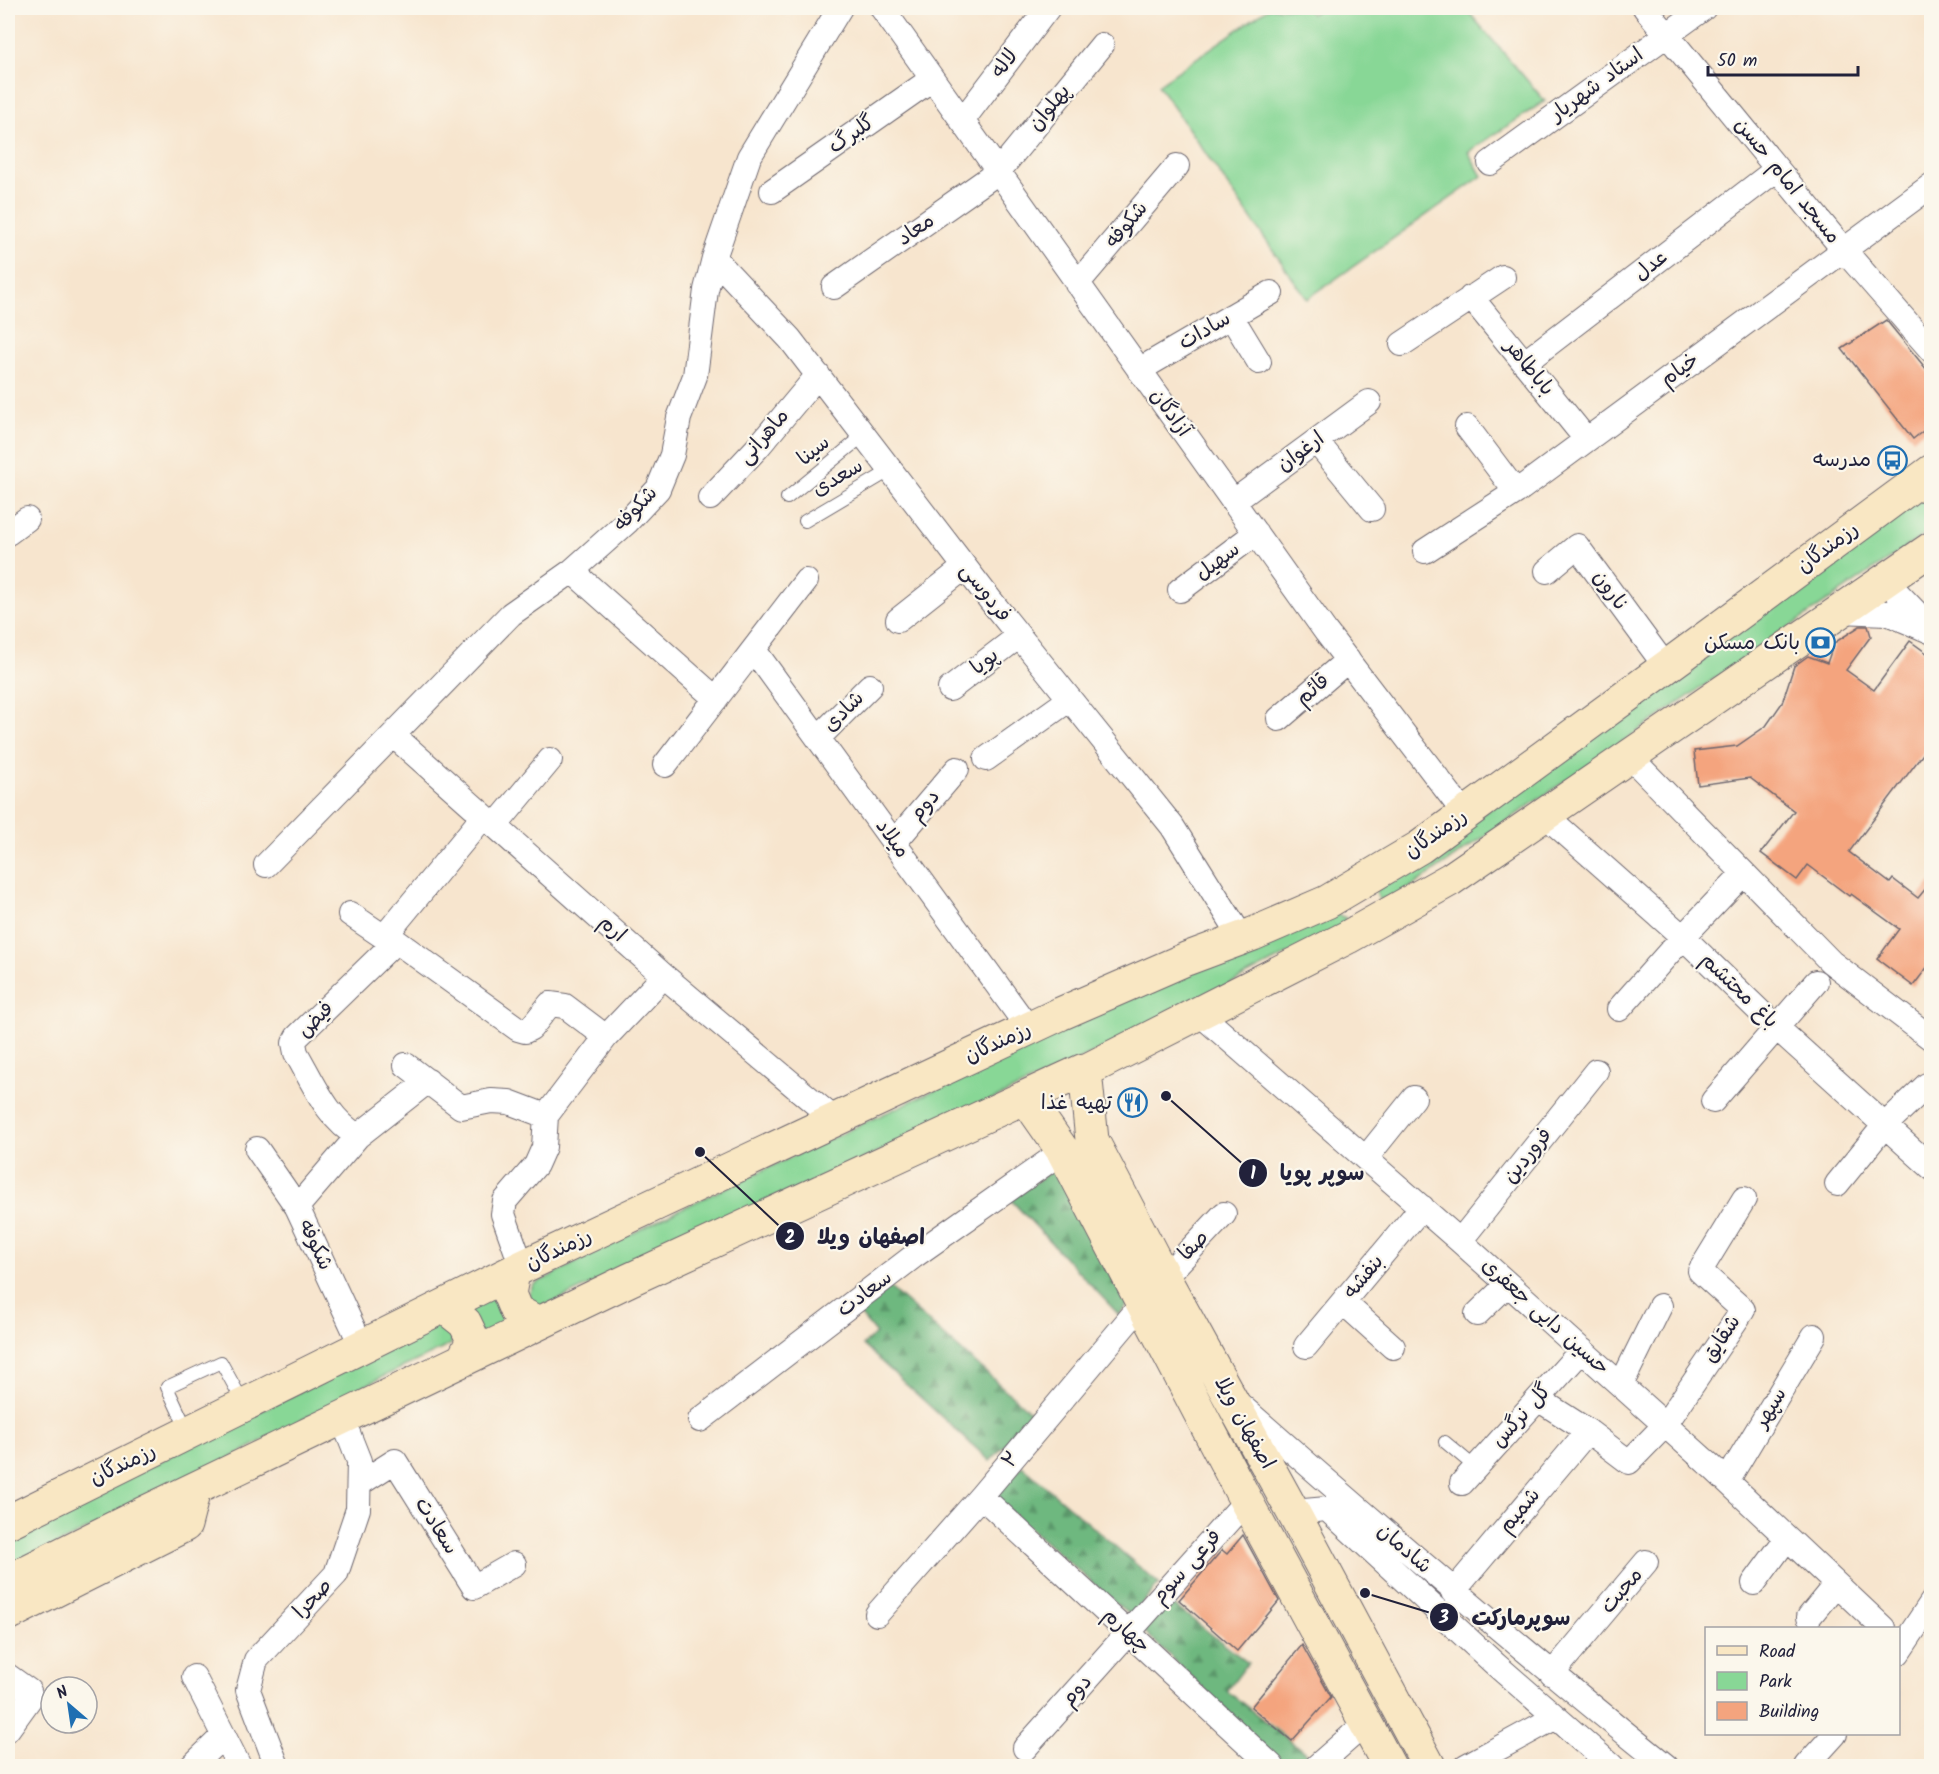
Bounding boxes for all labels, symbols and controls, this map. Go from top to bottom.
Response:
street label: استاد شهریار [1541,39,1651,132]
scale bar [1708,39,1858,77]
street label: لاله [983,42,1027,86]
text: 50 m [1717,47,1757,76]
street label: پهلوان [1021,77,1079,139]
street label: گلبرگ [822,107,882,163]
street label: مسجد امام حسن [1725,110,1849,252]
street label: شکوفه [1097,194,1157,256]
street label: معاد [890,205,942,255]
street label: عدل [1627,242,1675,290]
street label: سادات [1173,303,1237,359]
street label: باباطاهر [1494,331,1562,404]
street label: خیام [1653,344,1707,396]
street label: آزادگان [1141,382,1200,445]
street label: ماهرانی [730,401,798,473]
street label: ارغوان [1270,423,1332,481]
street label: سینا [790,427,838,475]
place label: مدرسه [1813,444,1871,477]
bus stop icon: مدرسه [1876,444,1908,476]
street label: سعدی [806,450,870,506]
street label: شکوفه [606,478,666,540]
street label: رزمندگان [1790,514,1866,582]
street label: سهیل [1188,534,1248,590]
street label: فردوسی [951,556,1019,630]
street label: نارون [1584,563,1636,619]
place label: بانک مسکن [1704,627,1800,660]
bank icon: بانک مسکن [1805,627,1837,659]
street label: پویا [964,640,1006,684]
street label: قائم [1288,666,1338,714]
street label: شادی [815,683,873,741]
street label: دوم [901,782,949,830]
street label: رزمندگان [1398,800,1474,868]
street label: میلاد [866,812,918,866]
street label: ارم [590,907,634,951]
street label: باغ محتشم [1692,945,1786,1037]
street label: فیض [290,994,342,1046]
street label: رزمندگان [959,1013,1037,1073]
place label: تهیه غذا [1041,1087,1113,1120]
restaurant icon: تهیه غذا [1117,1087,1149,1119]
street label: فروردین [1495,1121,1561,1191]
callout: سوپر پویا [1238,1153,1377,1193]
text: سوپر پویا [1280,1157,1364,1192]
text: 1 [1250,1160,1256,1189]
street label: شکوفه [289,1214,341,1276]
callout: اصفهان ویلا [775,1216,937,1256]
street label: رزمندگان [520,1220,598,1280]
text: اصفهان ویلا [817,1221,925,1256]
street label: صفا [1171,1223,1217,1269]
text: 2 [785,1224,795,1253]
street label: بنفشه [1335,1247,1393,1307]
street label: حسین دایی جعفری [1473,1250,1617,1384]
street label: سعادت [830,1262,900,1326]
street label: شقایق [1694,1308,1750,1370]
street label: اصفهان ویلا [1205,1370,1283,1476]
street label: گل نرگس [1484,1376,1560,1456]
street label: سپهر [1745,1381,1796,1436]
street label: رزمندگان [84,1435,162,1495]
street label: ۲ [994,1444,1028,1476]
street label: شمیم [1491,1481,1549,1541]
street label: سعادت [405,1491,467,1561]
street label: شادمان [1369,1516,1439,1582]
street label: فرعی سوم [1144,1522,1230,1612]
street label: محبت [1593,1560,1651,1622]
street label: صحرا [285,1571,341,1627]
callout: سوپرمارکت [1429,1597,1582,1637]
street label: چهارم [1094,1600,1158,1662]
text: سوپرمارکت [1472,1602,1570,1637]
text: 3 [1438,1604,1449,1633]
legend [1705,1627,1900,1735]
text: Road [1759,1638,1796,1667]
street label: دوم [1053,1667,1101,1715]
text: Park [1759,1668,1792,1697]
north arrow [39,1675,99,1735]
text: N [52,1680,73,1707]
text: Building [1759,1698,1819,1727]

